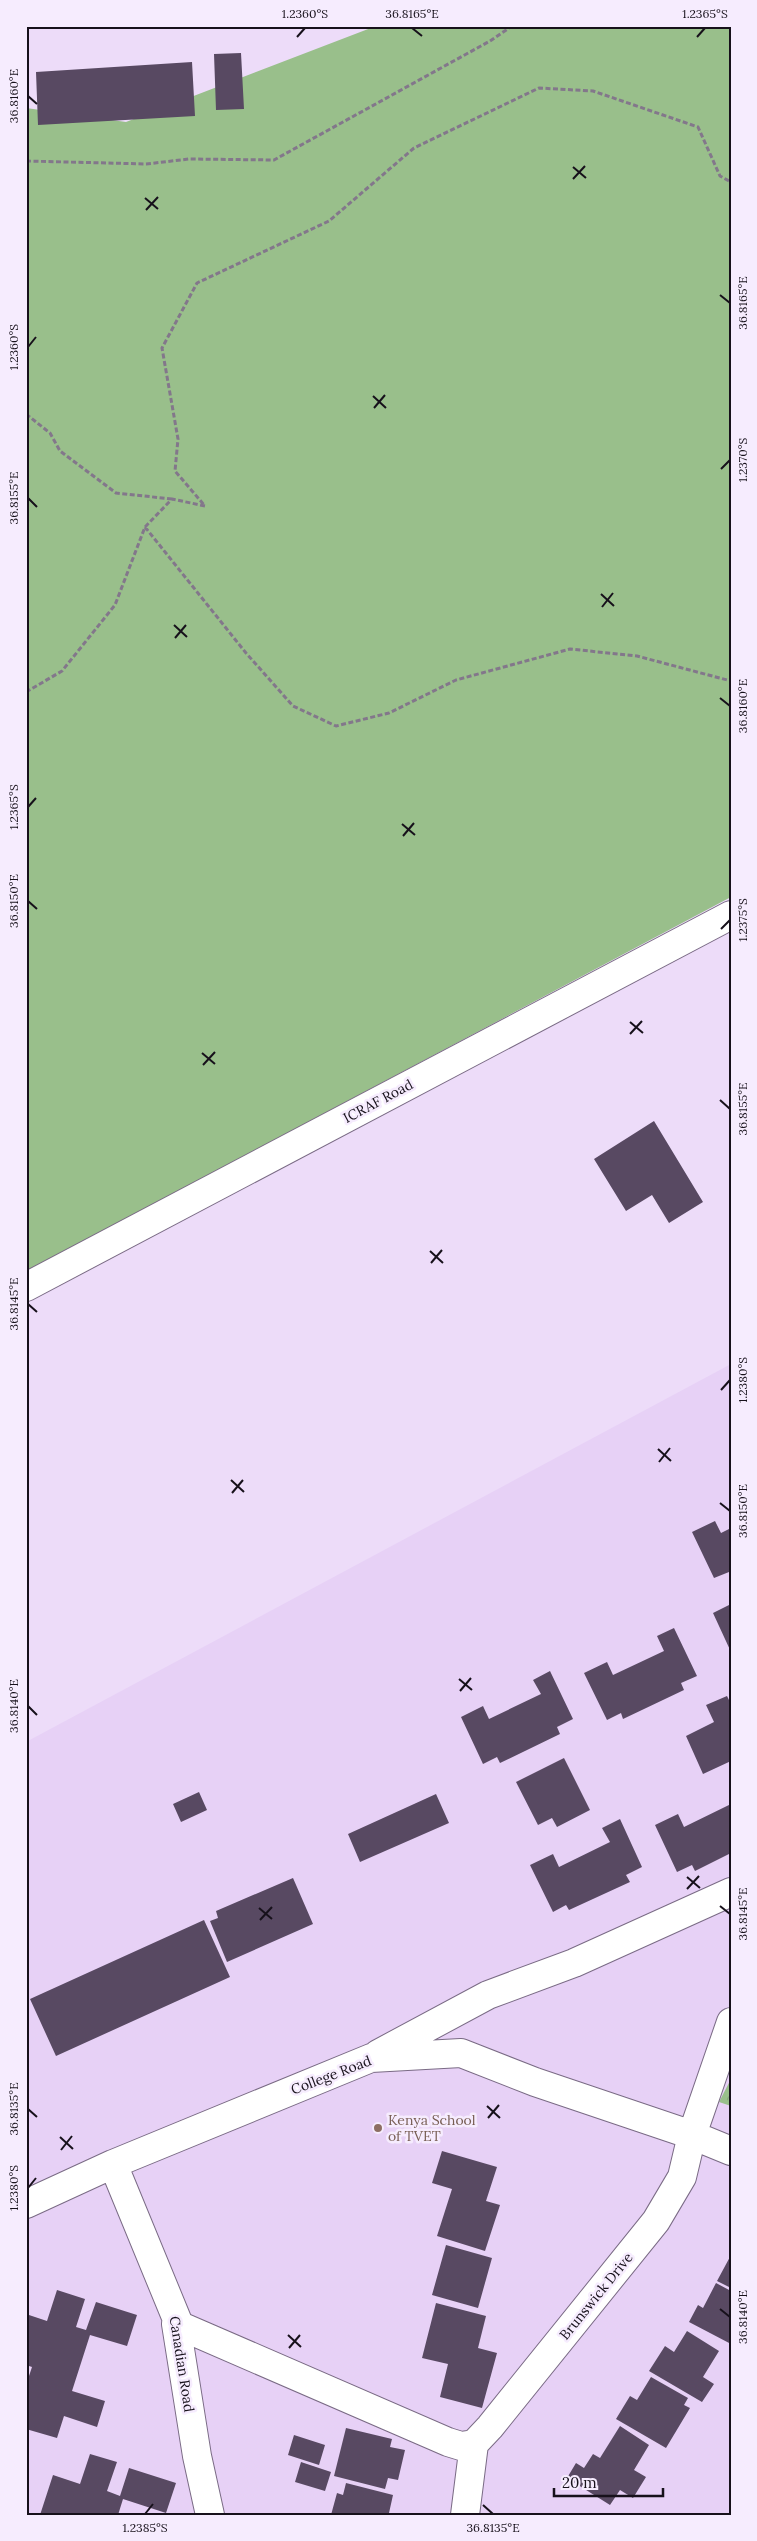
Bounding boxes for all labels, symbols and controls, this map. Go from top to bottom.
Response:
text: 1.2360°S [282,6,328,21]
text: 36.8165°E [385,6,439,21]
text: 1.2365°S [682,6,728,21]
text: 36.8160°E [6,69,21,123]
text: 36.8165°E [735,276,750,330]
text: 1.2360°S [6,324,21,370]
text: 1.2370°S [735,437,750,482]
text: 36.8155°E [6,471,21,525]
text: 36.8160°E [735,679,750,733]
text: 1.2365°S [6,784,21,830]
text: 36.8150°E [6,874,21,928]
text: 1.2375°S [735,898,750,942]
street label: ICRAF Road [340,1075,416,1127]
text: 36.8155°E [735,1082,750,1136]
text: 36.8145°E [6,1277,21,1331]
text: 1.2380°S [735,1357,750,1403]
text: 36.8150°E [735,1484,750,1538]
text: 36.8140°E [6,1679,21,1733]
text: 36.8145°E [735,1887,750,1941]
street label: College Road [288,2051,374,2099]
text: 36.8135°E [6,2082,21,2136]
place label: Kenya School of TVET [388,2111,476,2145]
marker: Kenya School of TVET [372,2122,384,2134]
text: 1.2380°S [6,2165,21,2211]
street label: Brunswick Drive [555,2249,637,2343]
text: 36.8140°E [735,2290,750,2344]
street label: Canadian Road [166,2315,198,2413]
scale bar [554,2466,663,2498]
text: 20 m [562,2473,597,2492]
text: 1.2385°S [122,2520,168,2535]
text: 36.8135°E [466,2520,520,2535]

